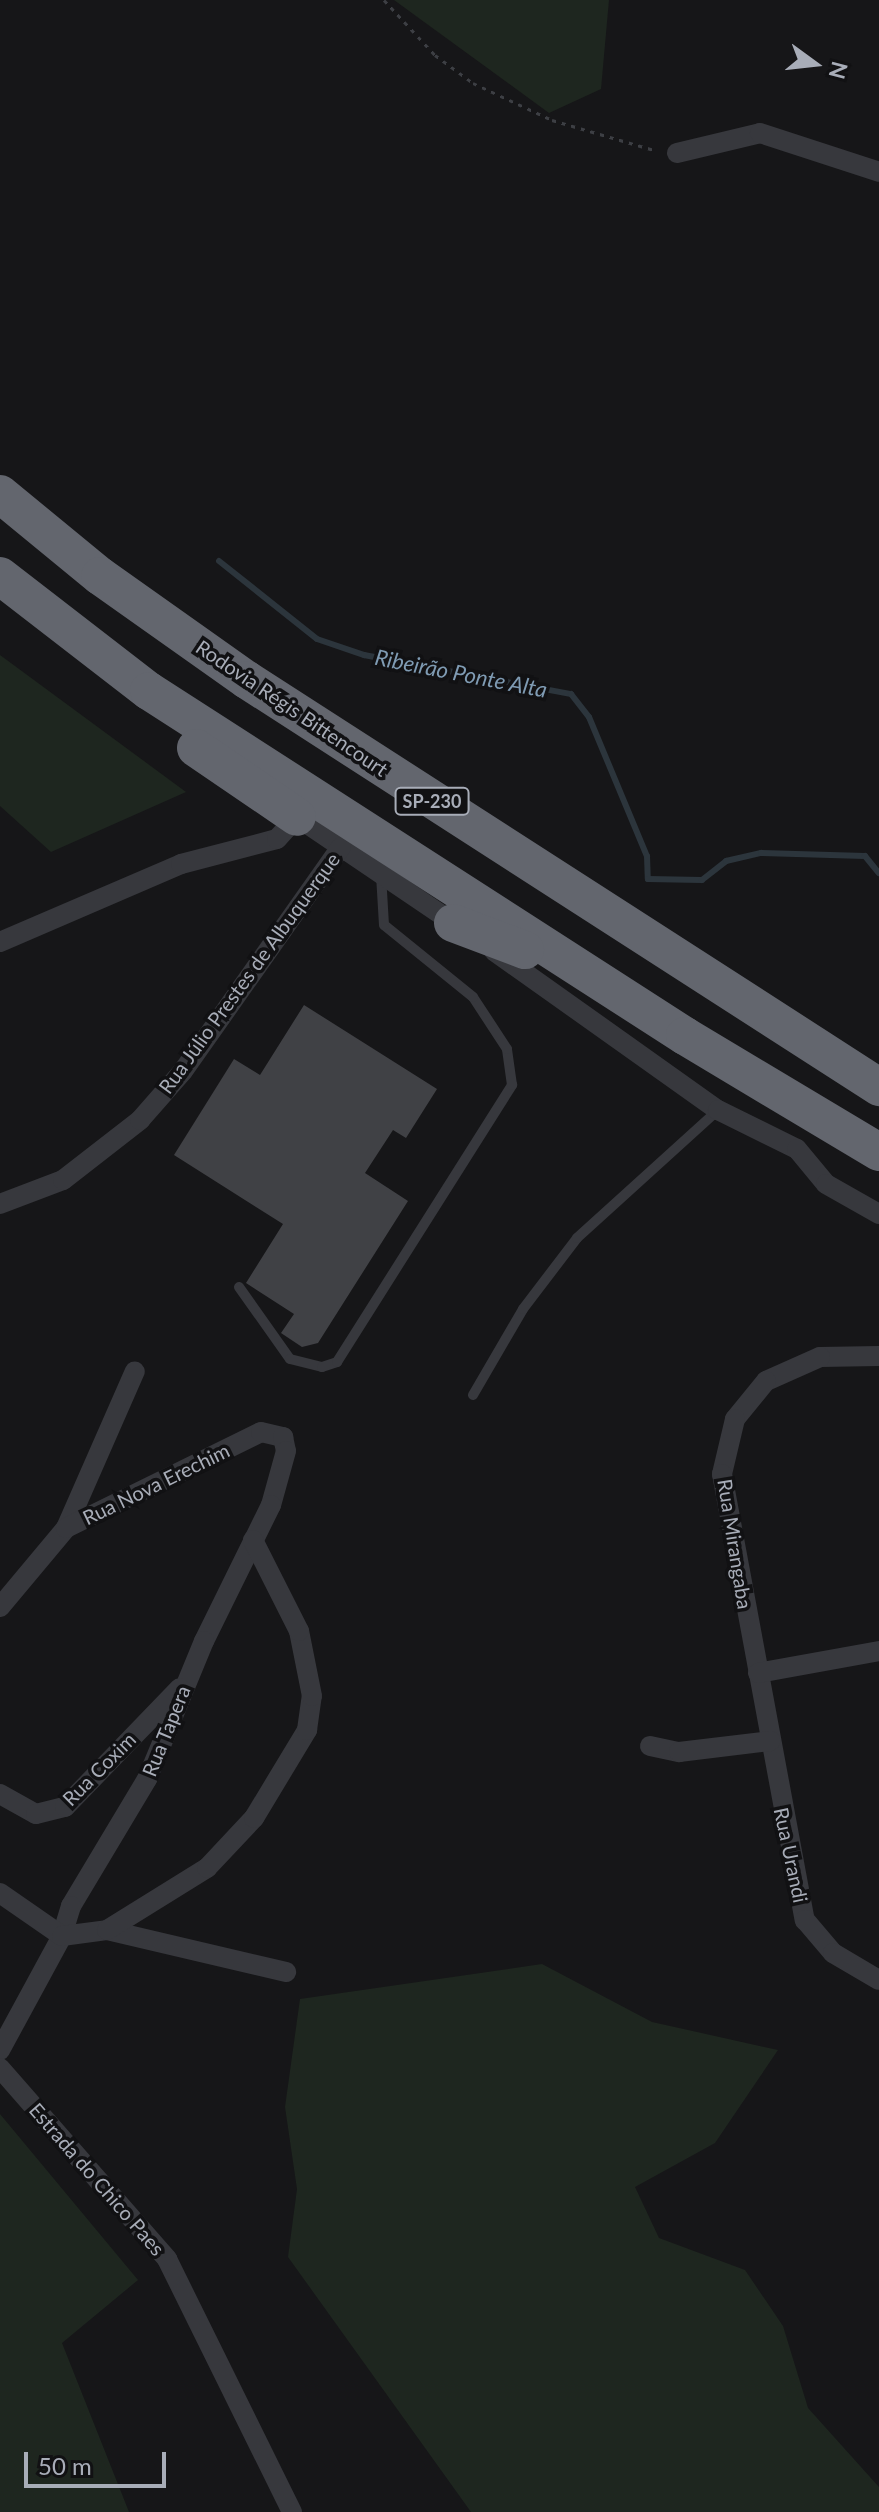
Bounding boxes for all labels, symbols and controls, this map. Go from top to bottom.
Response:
north arrow [775,24,855,104]
text: N [823,59,854,82]
street label: Rodovia Régis Bittencourt [192,635,392,781]
water label: Ribeirão Ponte Alta [372,643,550,703]
road number: SP-230 [394,787,470,815]
street label: Rua Júlio Prestes de Albuquerque [153,847,345,1099]
street label: Rua Nova Erechim [79,1438,233,1530]
street label: Rua Mirangaba [713,1477,757,1611]
street label: Rua Tapera [137,1682,195,1780]
street label: Rua Coxim [57,1727,141,1811]
street label: Rua Urandi [769,1805,813,1905]
street label: Estrada do Chico Paes [24,2098,170,2260]
scale bar [28,2436,170,2486]
text: 50 m [38,2451,92,2480]

